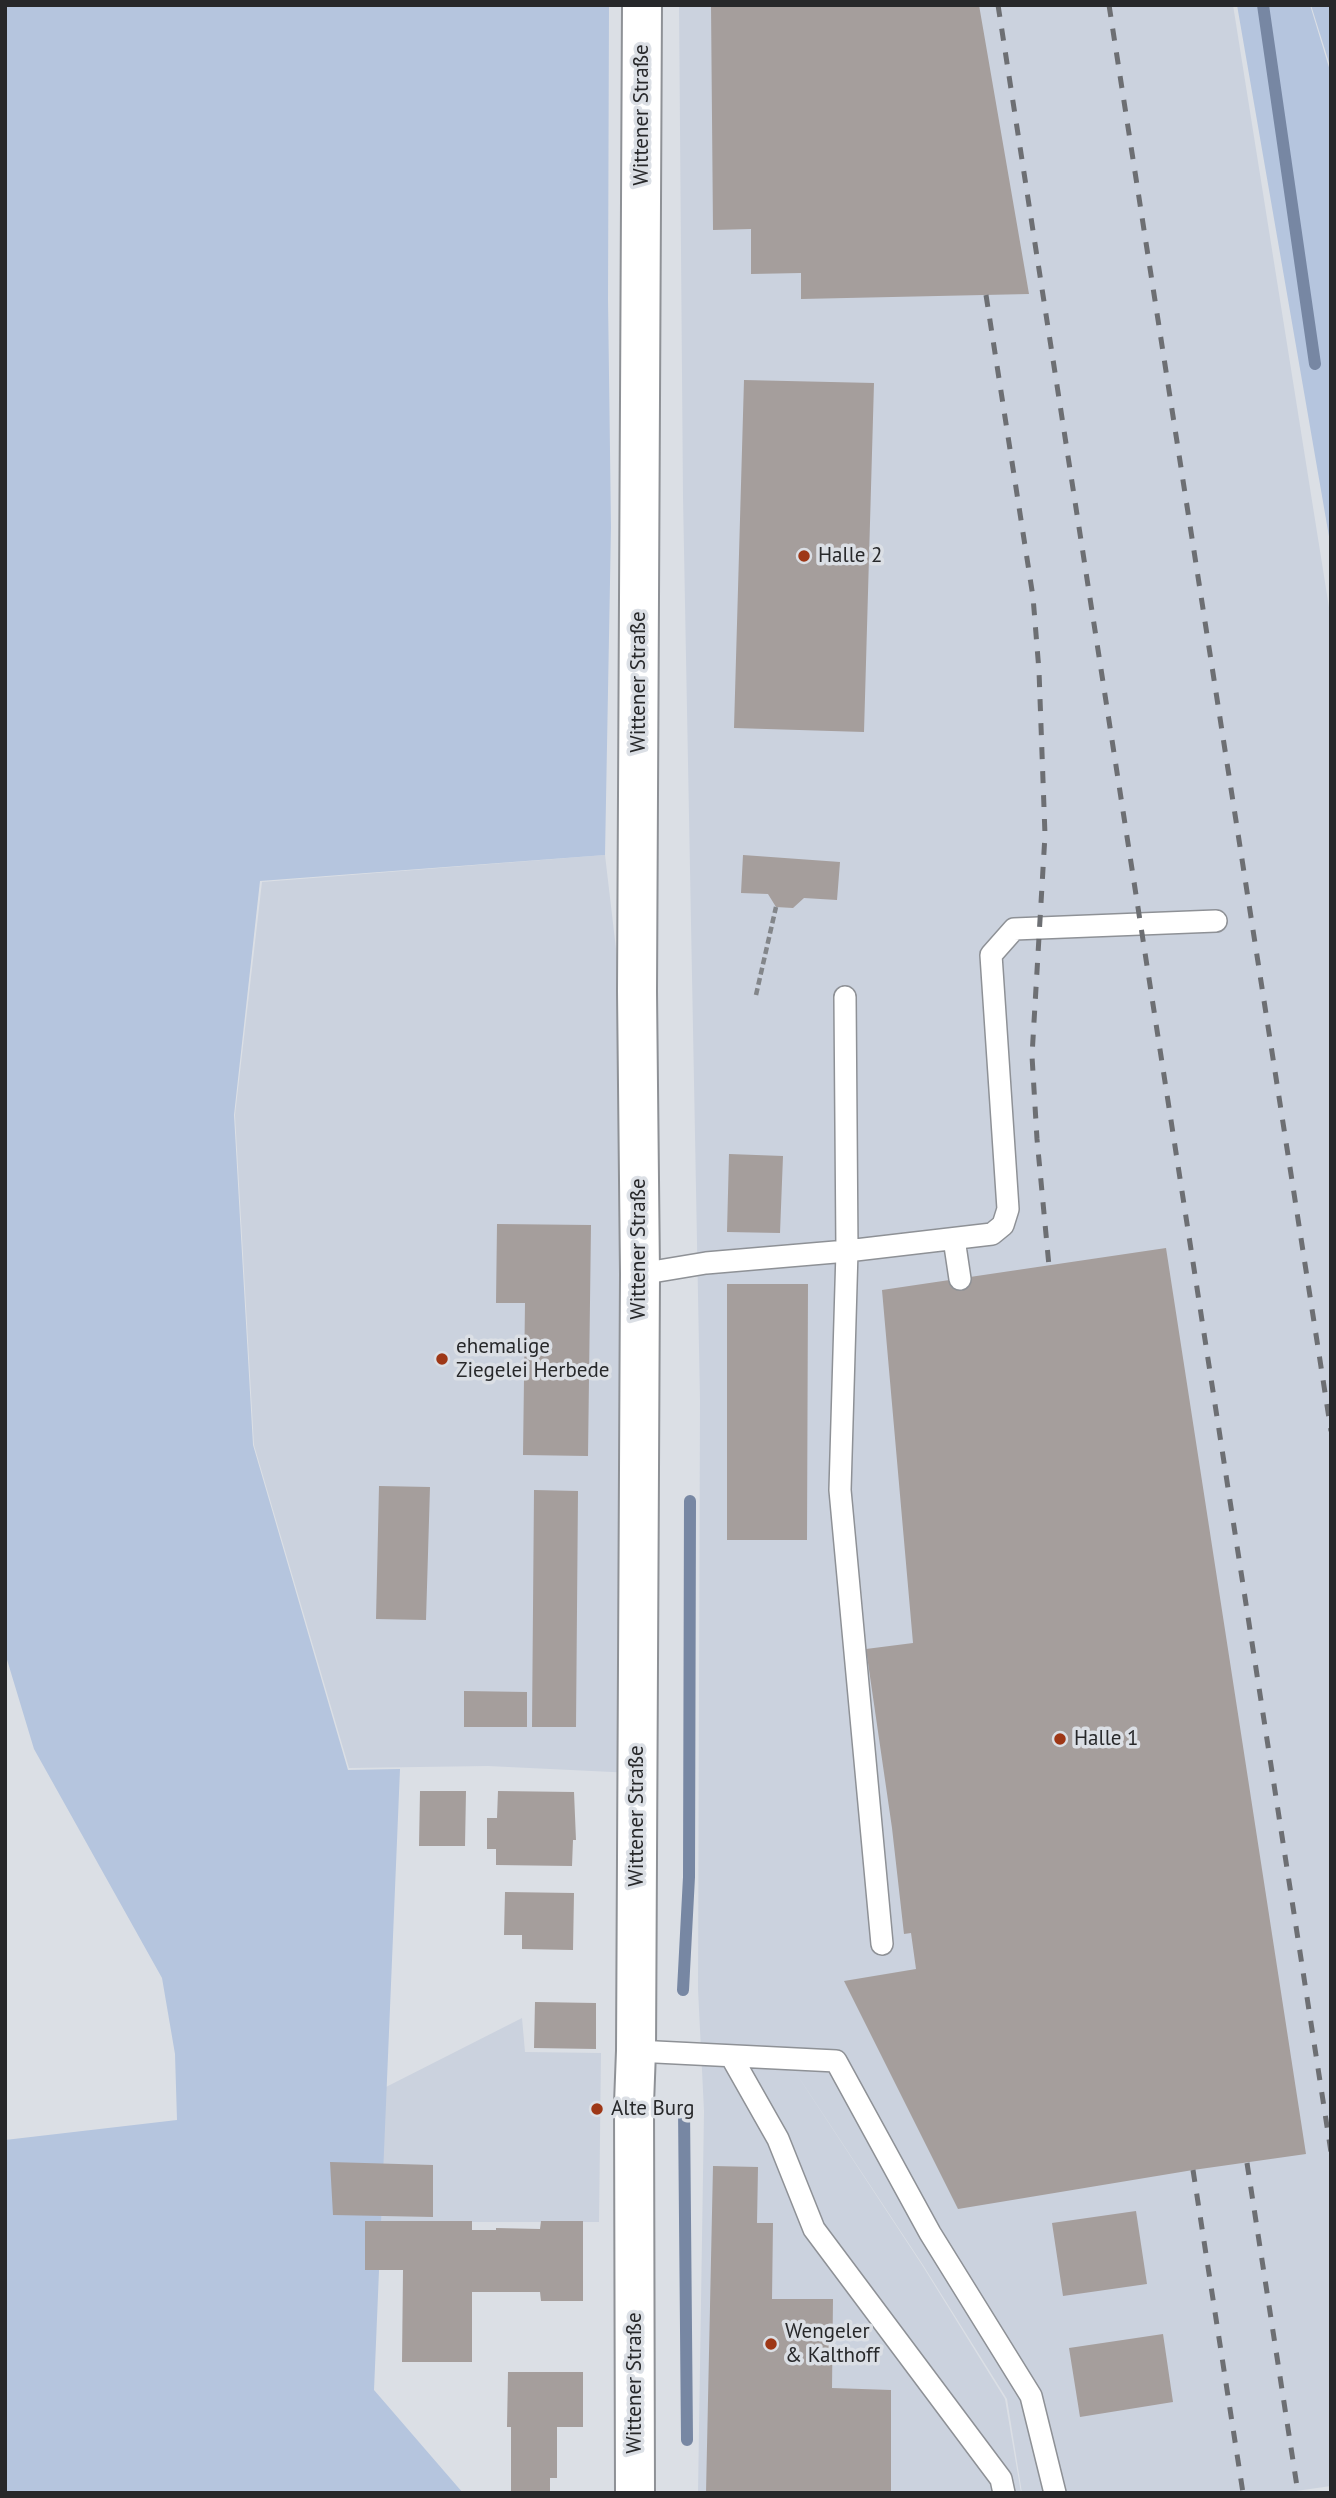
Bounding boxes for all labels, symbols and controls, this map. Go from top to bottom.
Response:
street label: Wittener Straße [629,44,655,186]
place label: Halle 2 [818,543,883,569]
marker: Halle 2 [796,548,812,564]
street label: Wittener Straße [626,611,652,753]
street label: Wittener Straße [626,1178,652,1320]
place label: ehemalige Ziegelei Herbede [456,1334,609,1384]
marker: ehemalige Ziegelei Herbede [434,1351,450,1367]
place label: Halle 1 [1074,1726,1139,1752]
marker: Halle 1 [1052,1731,1068,1747]
street label: Wittener Straße [624,1745,650,1887]
place label: Alte Burg [611,2096,695,2122]
marker: Alte Burg [589,2101,605,2117]
street label: Wittener Straße [622,2312,648,2454]
place label: Wengeler & Kalthoff [785,2319,879,2369]
marker: Wengeler & Kalthoff [763,2336,779,2352]

